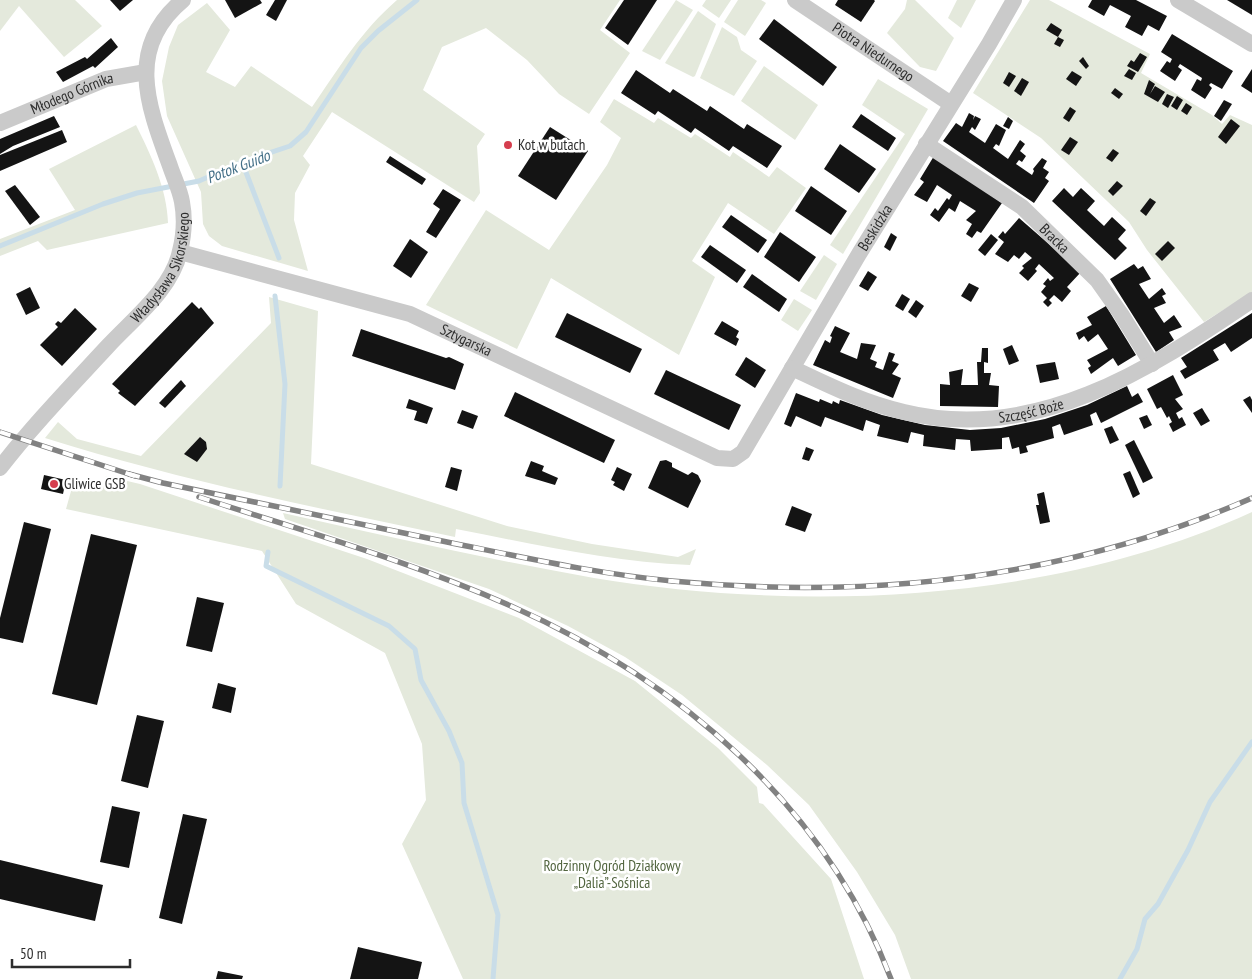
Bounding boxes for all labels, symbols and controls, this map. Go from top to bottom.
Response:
street label: Piotra Niedurnego [829,18,918,86]
street label: Młodego Górnika [28,68,115,118]
place label: Kot w butach [518,135,585,154]
marker: Kot w butach [502,139,514,151]
water label: Potok Guido [204,144,273,187]
street label: Beskidzka [853,201,896,254]
street label: Władysława Sikorskiego [126,212,193,327]
street label: Bracka [1036,219,1074,257]
street label: Sztygarska [437,319,495,360]
street label: Szczęść Boże [997,394,1066,427]
place label: Gliwice GSB [64,474,126,493]
marker: Gliwice GSB [48,478,60,490]
park label: Rodzinny Ogród Działkowy „Dalia”-Sośnica [543,856,681,892]
scale bar [12,936,130,968]
text: 50 m [20,944,46,963]

